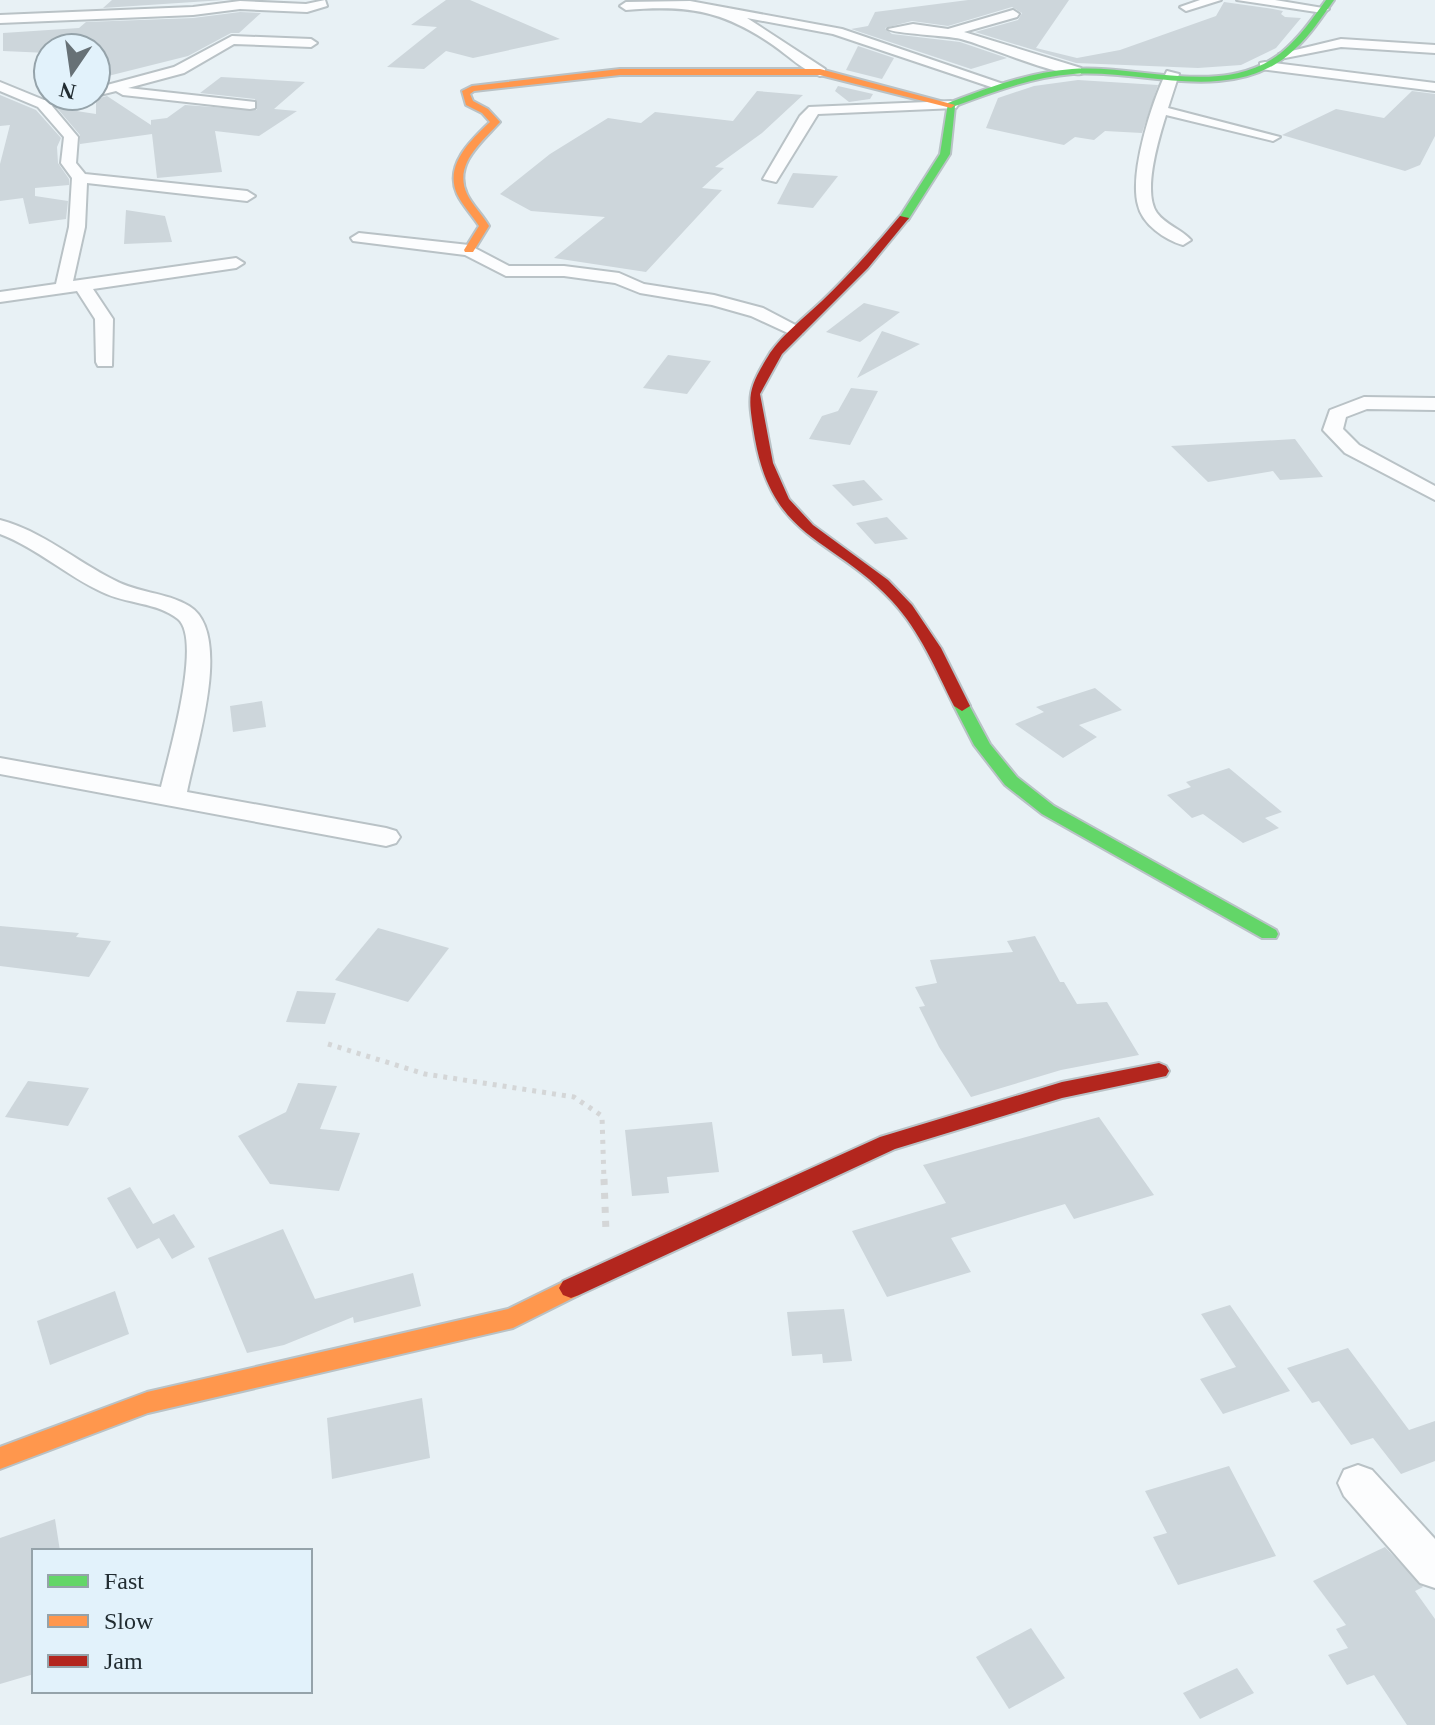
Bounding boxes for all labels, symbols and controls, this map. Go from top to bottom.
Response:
north arrow [32,32,112,112]
text: N [57,77,78,105]
legend [32,1549,312,1693]
text: Fast [104,1568,144,1594]
text: Slow [104,1608,154,1634]
text: Jam [104,1648,143,1674]

